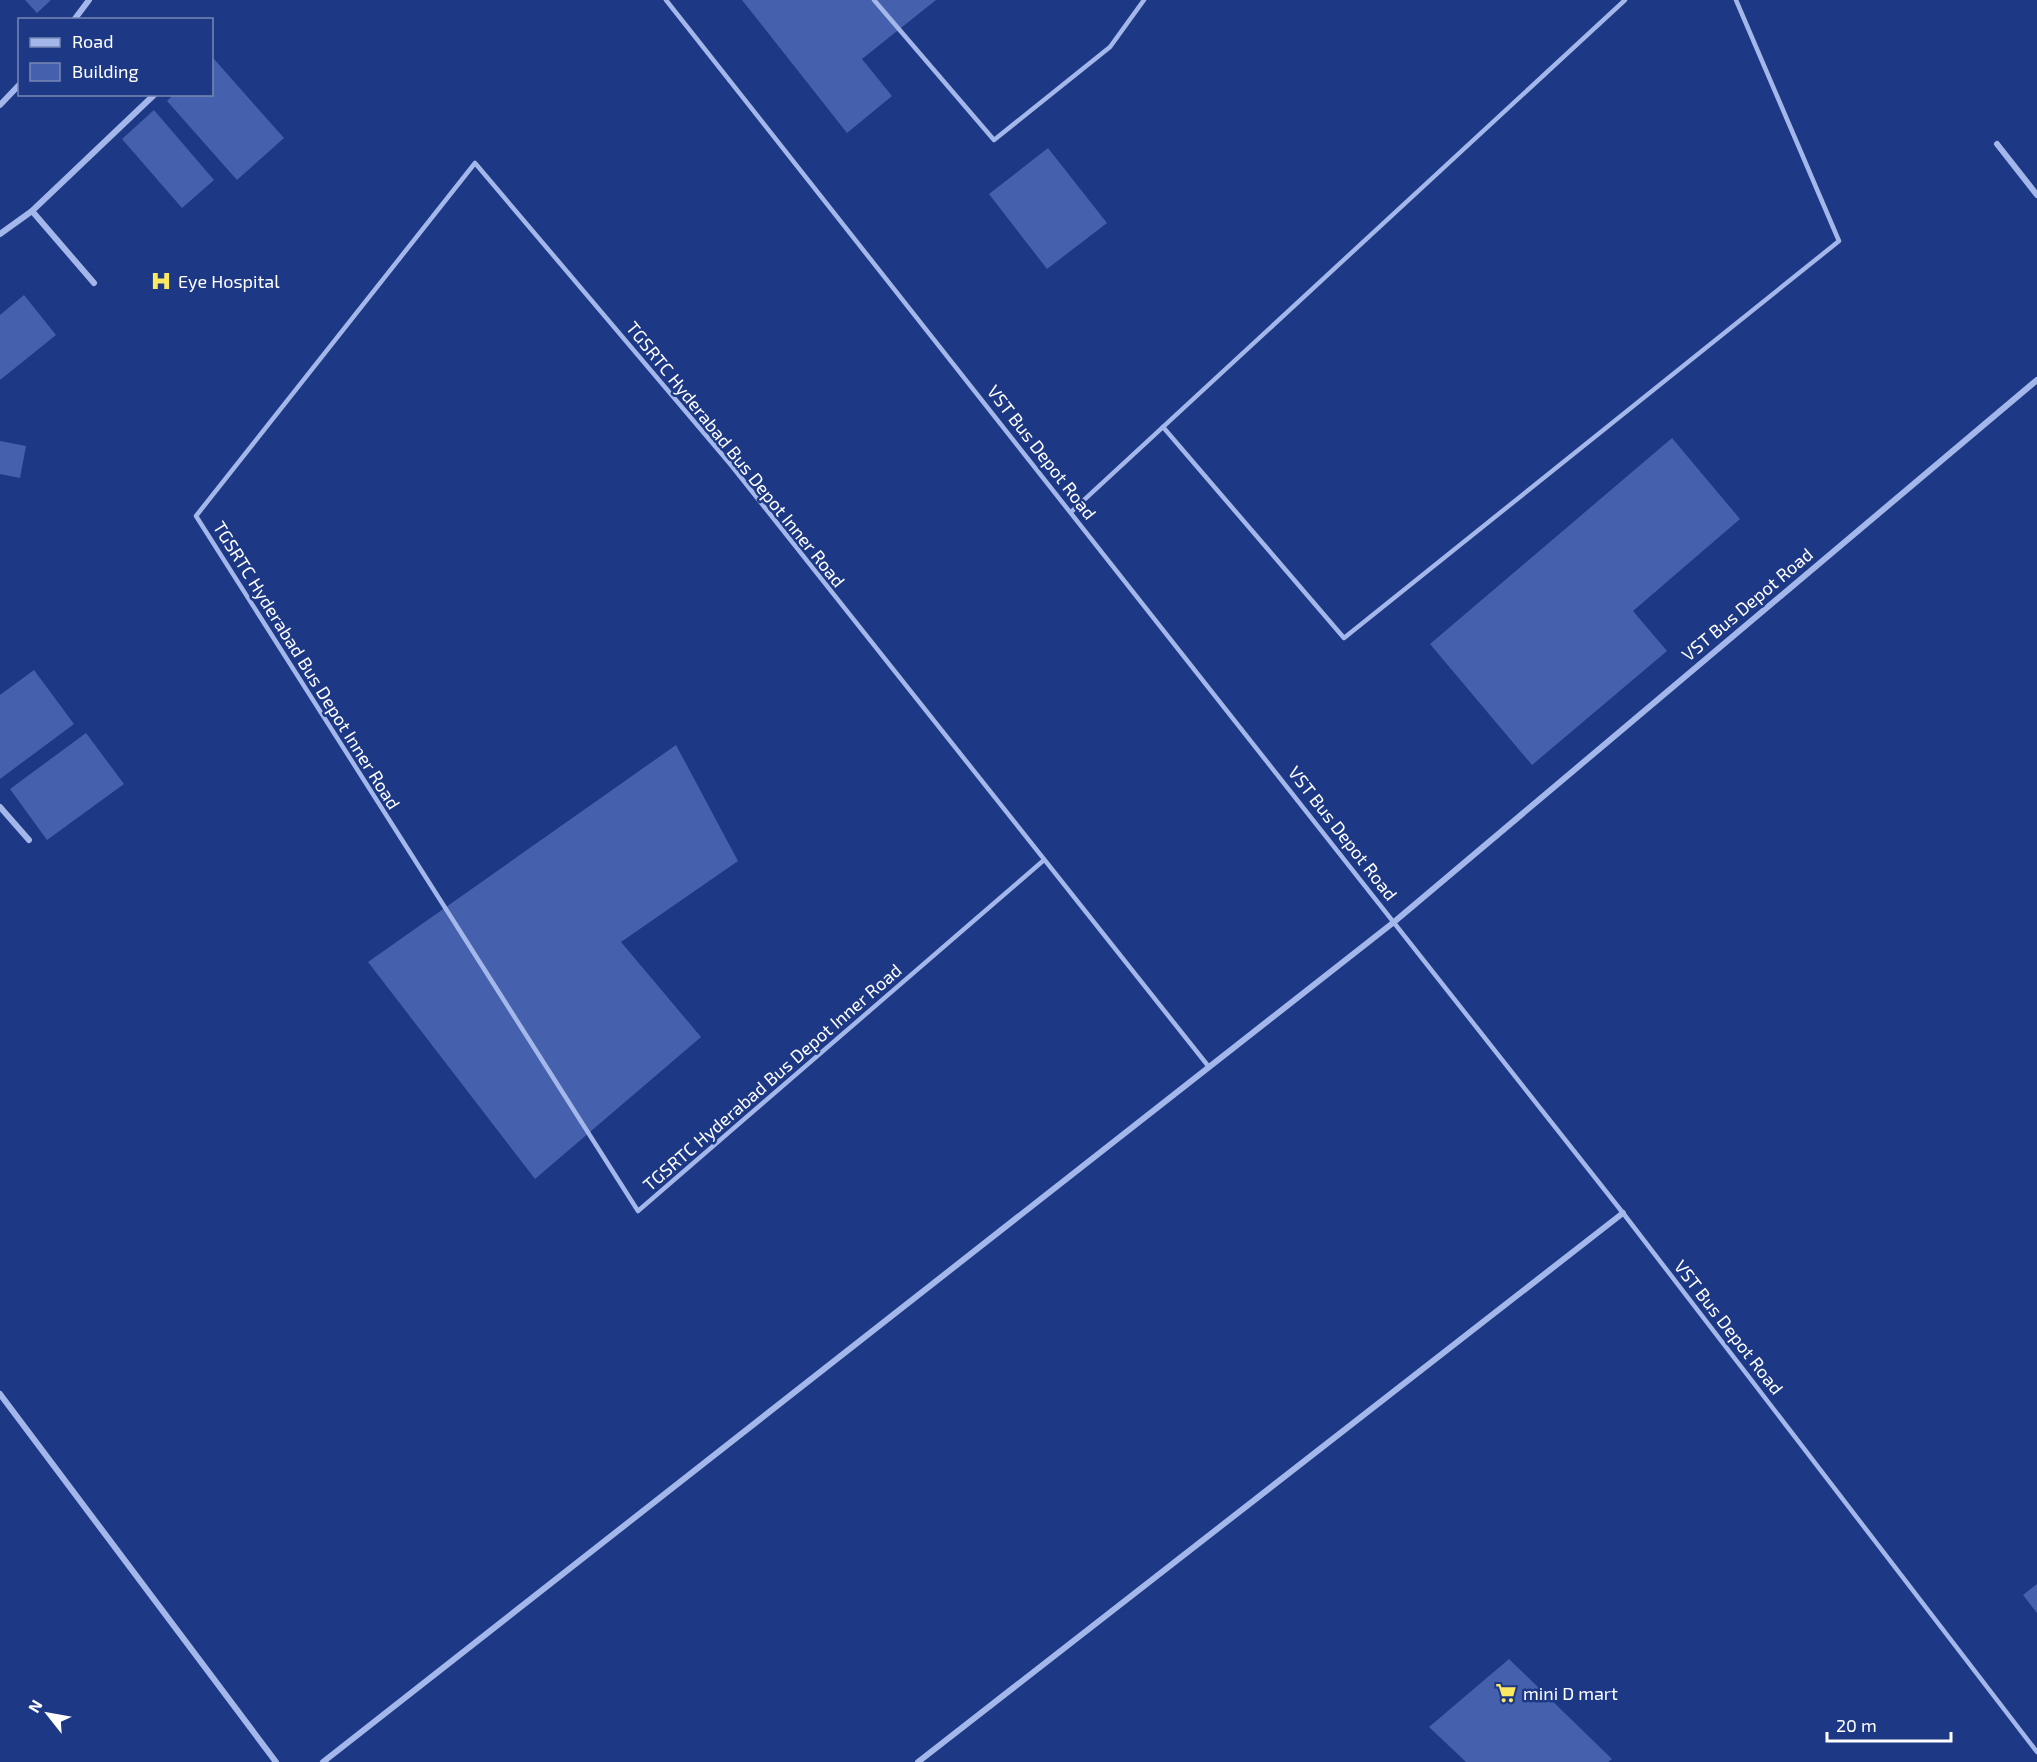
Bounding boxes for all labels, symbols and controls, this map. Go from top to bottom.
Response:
legend [18,18,213,96]
text: Road [72,30,113,52]
text: Building [72,60,139,82]
hospital icon: Eye Hospital [149,269,173,293]
place label: Eye Hospital [178,270,280,292]
street label: TGSRTC Hyderabad Bus Depot Inner Road [622,317,850,591]
street label: VST Bus Depot Road [983,380,1101,524]
street label: TGSRTC Hyderabad Bus Depot Inner Road [209,517,405,813]
street label: VST Bus Depot Road [1677,543,1817,665]
street label: VST Bus Depot Road [1284,761,1402,905]
street label: TGSRTC Hyderabad Bus Depot Inner Road [638,959,906,1195]
street label: VST Bus Depot Road [1670,1255,1788,1399]
supermarket icon: mini D mart [1494,1681,1518,1705]
place label: mini D mart [1523,1682,1618,1704]
north arrow [18,1684,78,1744]
text: N [24,1696,46,1716]
scale bar [1827,1705,1952,1743]
text: 20 m [1836,1714,1877,1736]

